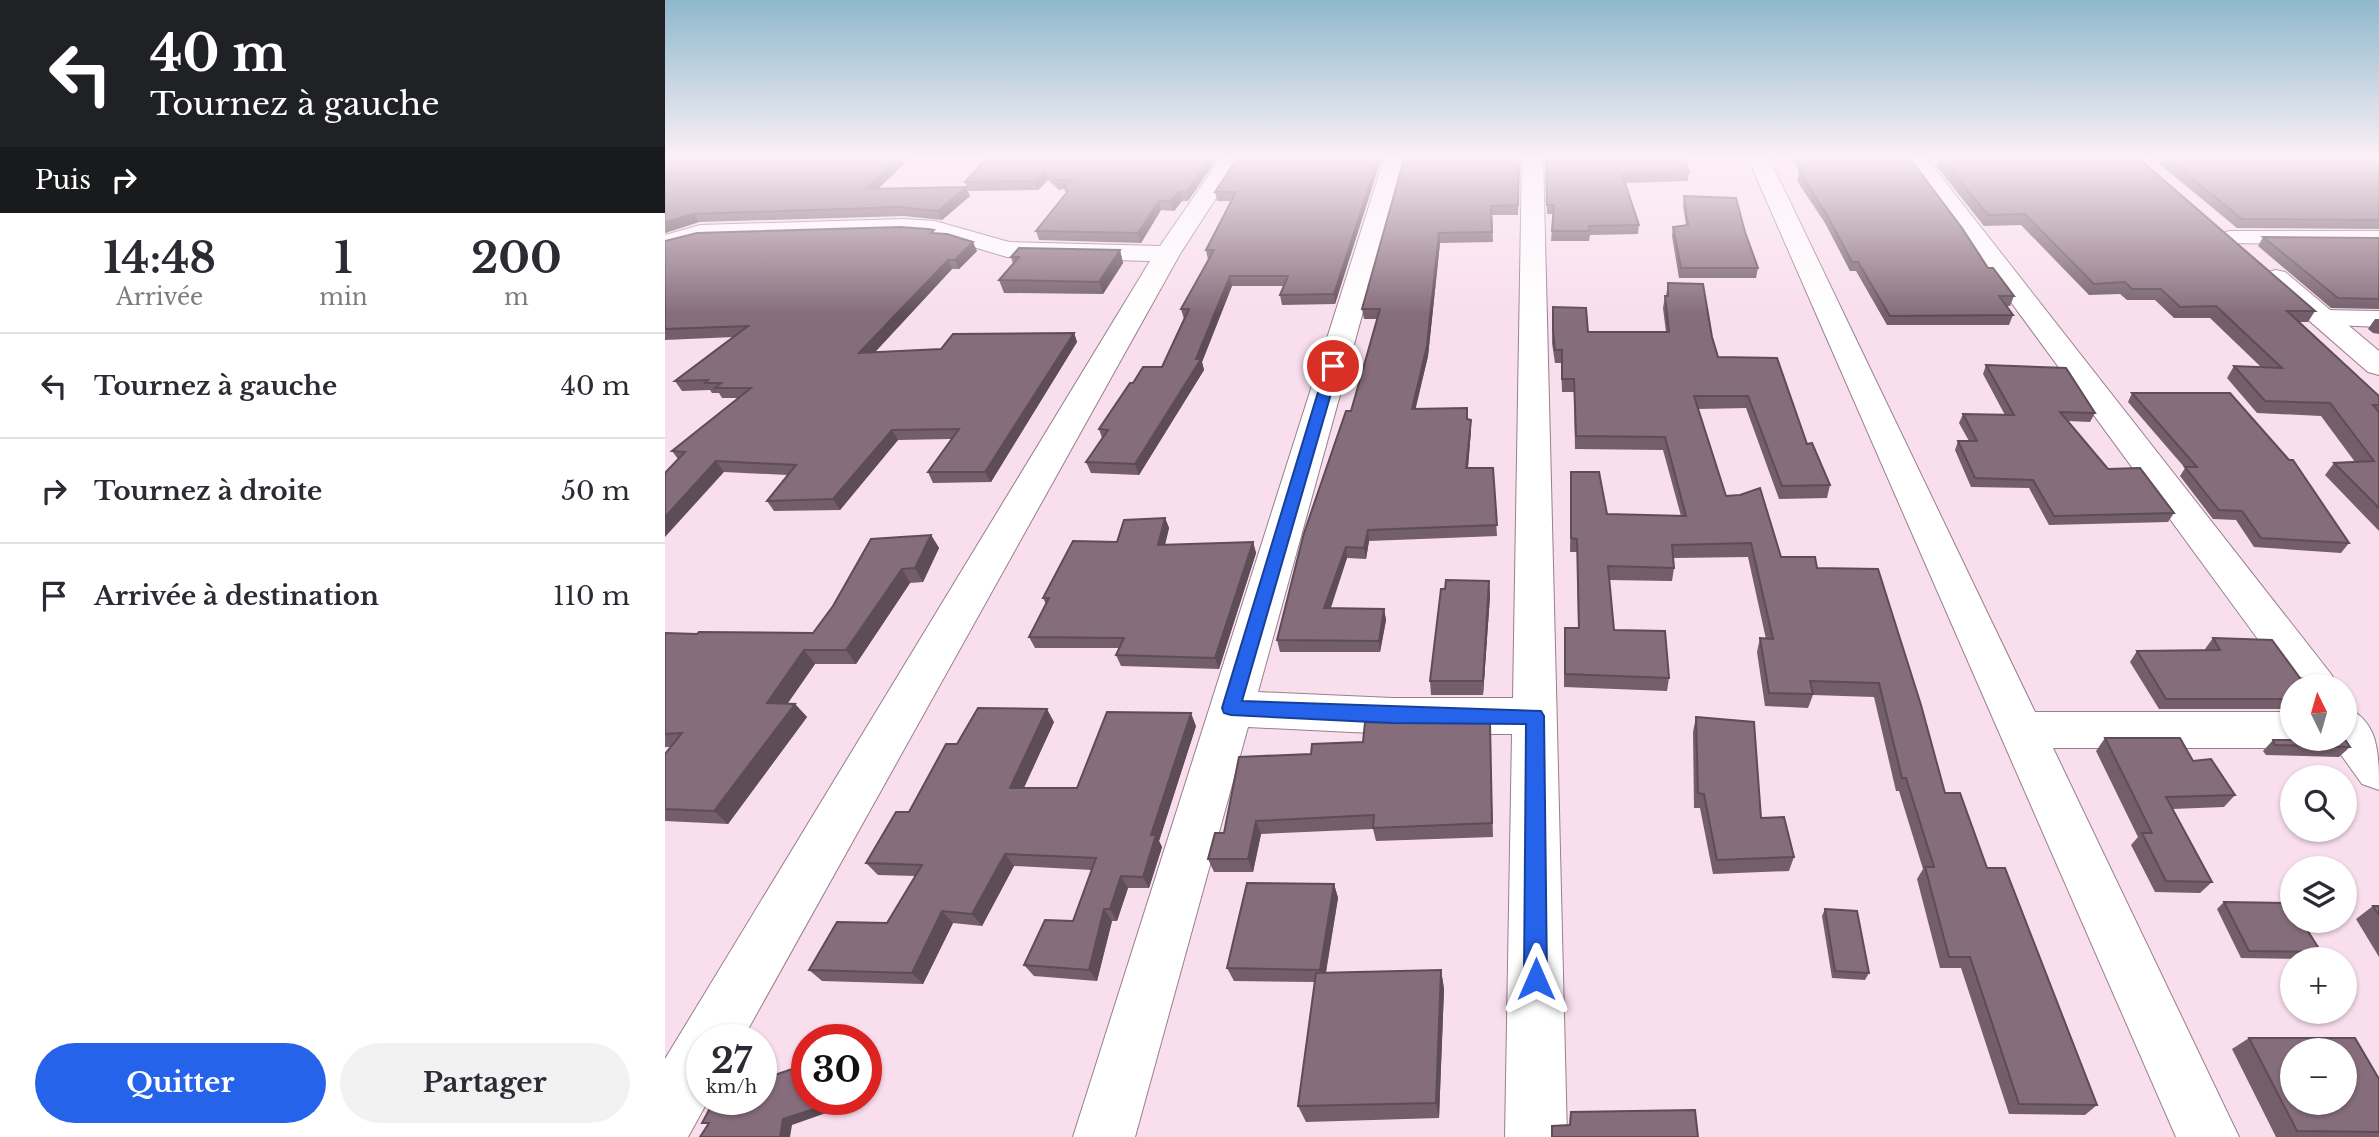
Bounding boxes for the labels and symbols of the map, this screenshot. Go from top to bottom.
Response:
pin [1303,336,1363,396]
north arrow [2280,674,2357,751]
position arrow [1499,942,1573,1016]
speed limit sign: 30 [791,1024,882,1115]

